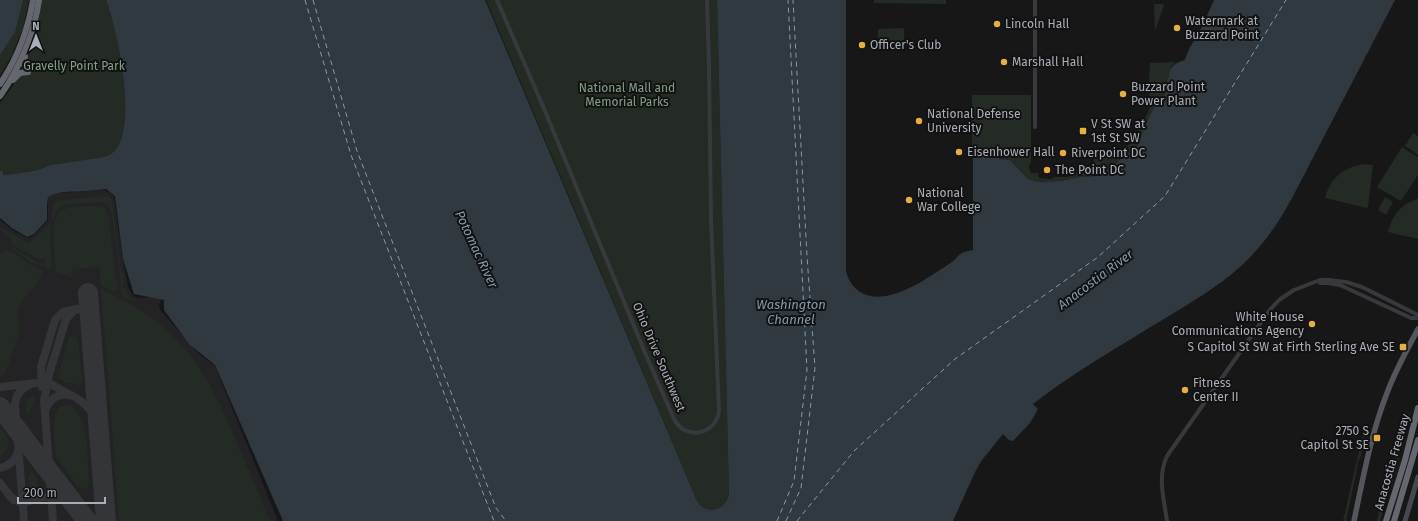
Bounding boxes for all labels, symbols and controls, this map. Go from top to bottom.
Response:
place label: Watermark at Buzzard Point [1185,14,1260,42]
north arrow [16,16,56,56]
place label: Lincoln Hall [1005,17,1070,31]
marker: Lincoln Hall [992,19,1002,29]
text: N [32,20,40,33]
marker: Watermark at Buzzard Point [1172,23,1182,33]
place label: Officer's Club [870,38,941,52]
marker: Officer's Club [857,40,867,50]
place label: Marshall Hall [1012,55,1084,69]
marker: Marshall Hall [999,57,1009,67]
park label: Gravelly Point Park [23,59,126,73]
place label: Buzzard Point Power Plant [1131,80,1206,108]
park label: National Mall and Memorial Parks [579,81,675,109]
marker: Buzzard Point Power Plant [1118,89,1128,99]
place label: National Defense University [927,107,1020,135]
marker: National Defense University [914,116,924,126]
place label: V St SW at 1st St SW [1091,117,1146,145]
marker: V St SW at 1st St SW [1078,126,1088,136]
place label: Eisenhower Hall [967,145,1055,159]
place label: Riverpoint DC [1071,146,1145,160]
marker: Eisenhower Hall [954,147,964,157]
marker: Riverpoint DC [1058,148,1068,158]
place label: The Point DC [1055,163,1124,177]
marker: The Point DC [1042,165,1052,175]
place label: National War College [917,186,980,214]
marker: National War College [904,195,914,205]
water label: Potomac River [452,208,501,291]
water label: Anacostia River [1054,246,1137,313]
water label: Washington Channel [756,297,826,327]
street label: Ohio Drive Southwest [630,300,689,414]
place label: White House Communications Agency [1172,310,1304,338]
marker: White House Communications Agency [1307,319,1317,329]
place label: S Capitol St SW at Firth Sterling Ave SE [1188,340,1395,354]
marker: S Capitol St SW at Firth Sterling Ave SE [1398,342,1408,352]
place label: Fitness Center II [1193,376,1239,404]
marker: Fitness Center II [1180,385,1190,395]
street label: Anacostia Freeway [1372,412,1412,512]
place label: 2750 S Capitol St SE [1300,424,1369,452]
marker: 2750 S Capitol St SE [1372,433,1382,443]
scale bar [18,479,105,505]
text: 200 m [24,486,57,500]

